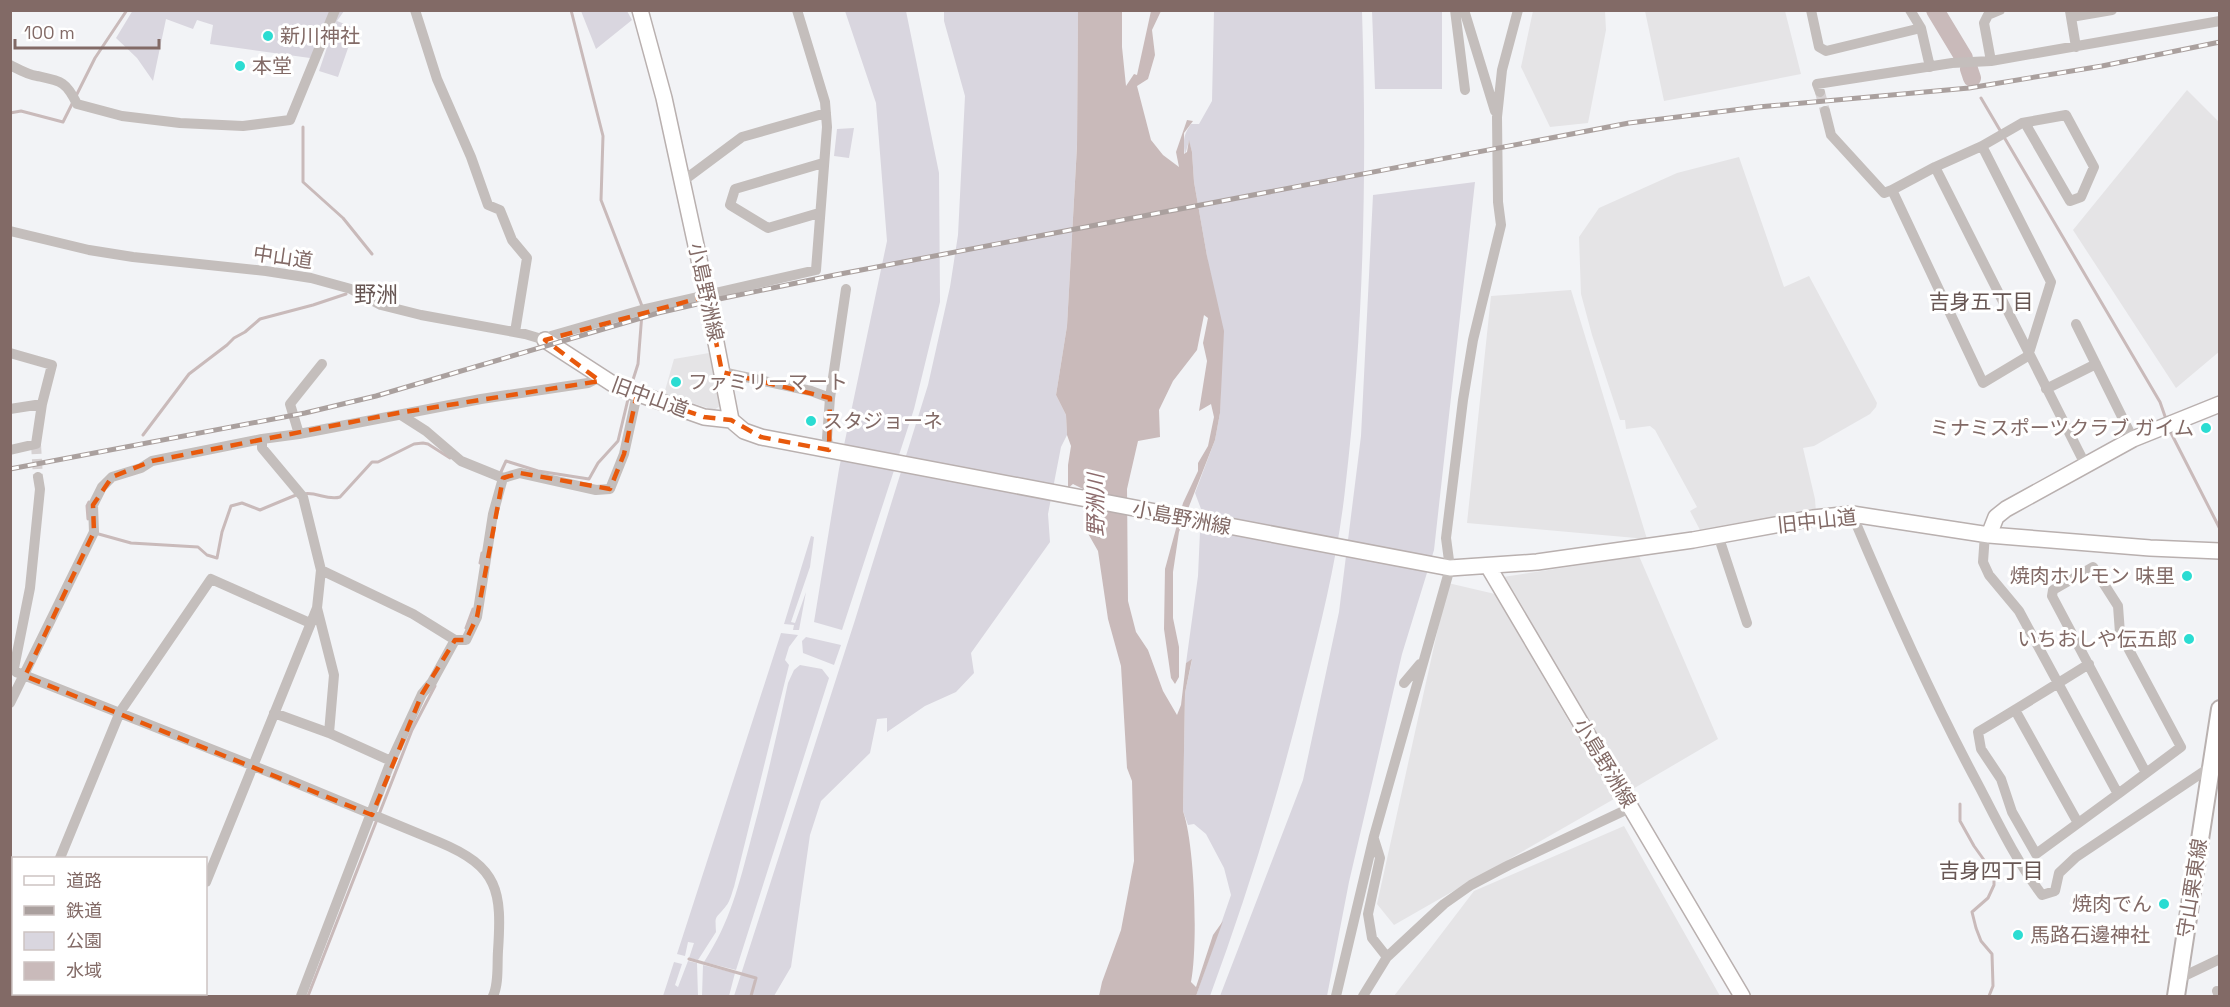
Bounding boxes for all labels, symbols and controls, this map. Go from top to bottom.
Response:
scale bar [15,12,159,50]
text: 100 m [24,21,75,44]
place label: 新川神社 [280,23,360,49]
marker: 新川神社 [261,29,275,43]
place label: 本堂 [252,53,292,79]
marker: 本堂 [233,59,247,73]
street label: 中山道 [251,240,315,274]
street label: 小島野洲線 [683,240,729,344]
district label: 野洲 [354,280,398,308]
district label: 吉身五丁目 [1929,288,2034,315]
place label: ファミリーマート [688,369,848,395]
street label: 旧中山道 [608,371,692,423]
marker: ファミリーマート [669,375,683,389]
place label: スタジョーネ [823,408,943,434]
marker: スタジョーネ [804,414,818,428]
place label: ミナミスポーツクラブ ガイム [1930,415,2194,441]
marker: ミナミスポーツクラブ ガイム [2199,421,2213,435]
water label: 野洲川 [1082,472,1109,537]
street label: 小島野洲線 [1130,496,1234,540]
street label: 旧中山道 [1776,504,1858,538]
place label: 焼肉ホルモン 味里 [2010,563,2175,589]
marker: 焼肉ホルモン 味里 [2180,569,2194,583]
place label: いちおしや伝五郎 [2017,626,2177,652]
marker: いちおしや伝五郎 [2182,632,2196,646]
street label: 小島野洲線 [1568,713,1642,813]
street label: 守山栗東線 [2171,837,2213,939]
legend [12,857,207,995]
district label: 吉身四丁目 [1939,857,2044,884]
text: 道路 [66,869,102,892]
place label: 焼肉でん [2072,891,2152,917]
marker: 焼肉でん [2157,897,2171,911]
text: 鉄道 [66,899,102,922]
place label: 馬路石邊神社 [2030,922,2150,948]
marker: 馬路石邊神社 [2011,928,2025,942]
text: 公園 [66,929,102,952]
text: 水域 [66,959,102,982]

